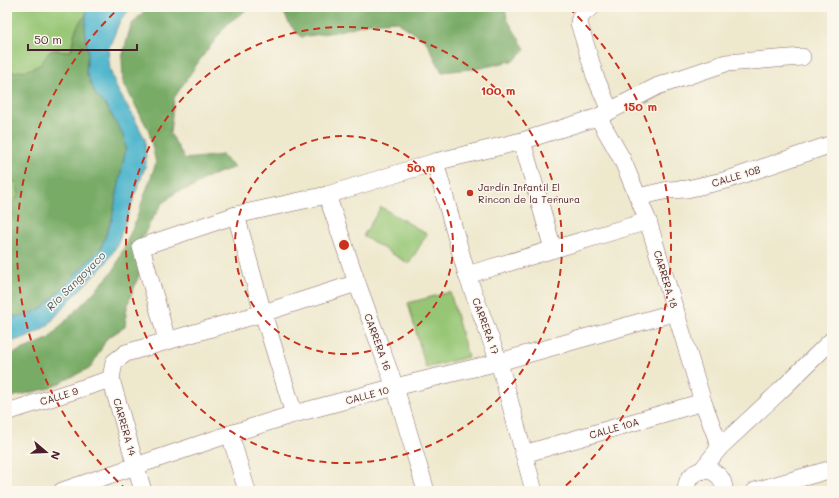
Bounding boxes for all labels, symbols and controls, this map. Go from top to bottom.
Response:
scale bar [28,26,137,52]
text: 50 m [34,31,62,47]
text: 100 m [481,82,515,98]
text: 150 m [623,98,657,114]
text: 50 m [407,159,435,175]
street label: CALLE 10B [710,162,762,190]
place label: Jardín Infantil El Rincon de la Ternura [478,180,580,206]
marker: Jardín Infantil El Rincon de la Ternura [465,188,475,198]
centre of rings [337,238,351,252]
water label: Río Sangoyaco [43,247,109,314]
street label: CARRERA 18 [651,248,681,310]
street label: CARRERA 17 [469,296,503,357]
street label: CARRERA 16 [361,312,395,372]
street label: CALLE 10 [344,383,390,407]
street label: CALLE 9 [38,384,80,408]
street label: CARRERA 14 [110,396,140,458]
street label: CALLE 10A [588,414,641,442]
north arrow [26,432,66,472]
text: N [47,449,64,462]

